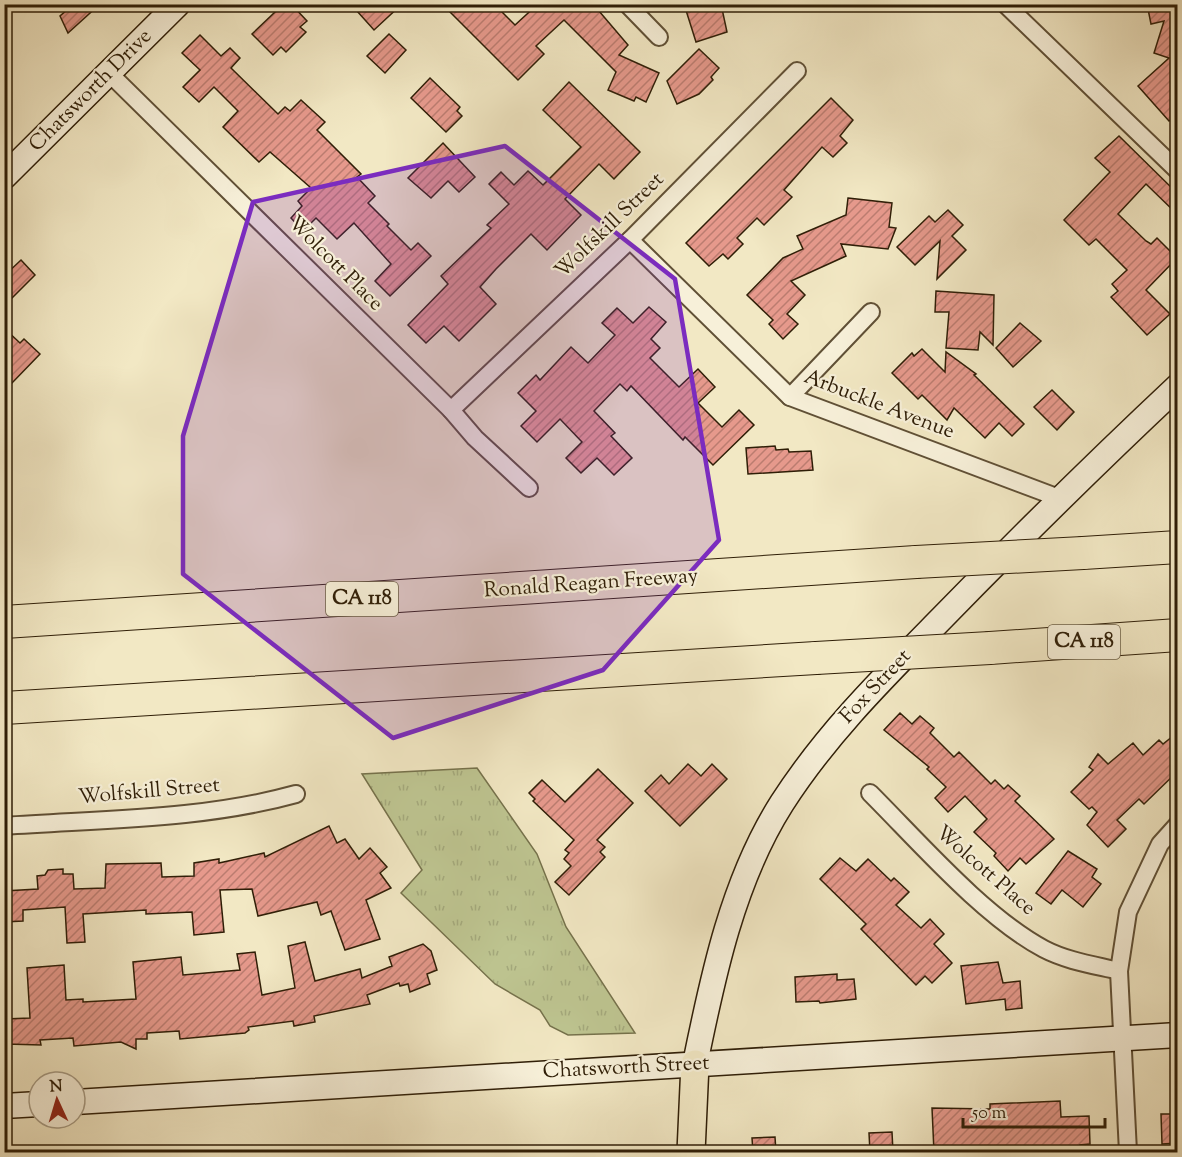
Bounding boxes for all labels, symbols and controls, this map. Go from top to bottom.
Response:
street label: Chatsworth Drive [23,23,159,159]
street label: Wolfskill Street [549,166,671,286]
street label: Wolcott Place [280,209,390,319]
street label: Arbuckle Avenue [800,363,958,447]
street label: Ronald Reagan Freeway [483,562,700,606]
road number: CA 118 [326,582,398,616]
road number: CA 118 [1048,625,1120,659]
street label: Fox Street [833,643,919,731]
street label: Wolfskill Street [77,771,221,813]
street label: Wolcott Place [928,819,1042,923]
street label: Chatsworth Street [542,1049,710,1087]
north arrow [27,1070,87,1130]
text: N [49,1076,64,1099]
scale bar [963,1091,1106,1129]
text: 50 m [971,1101,1007,1127]

